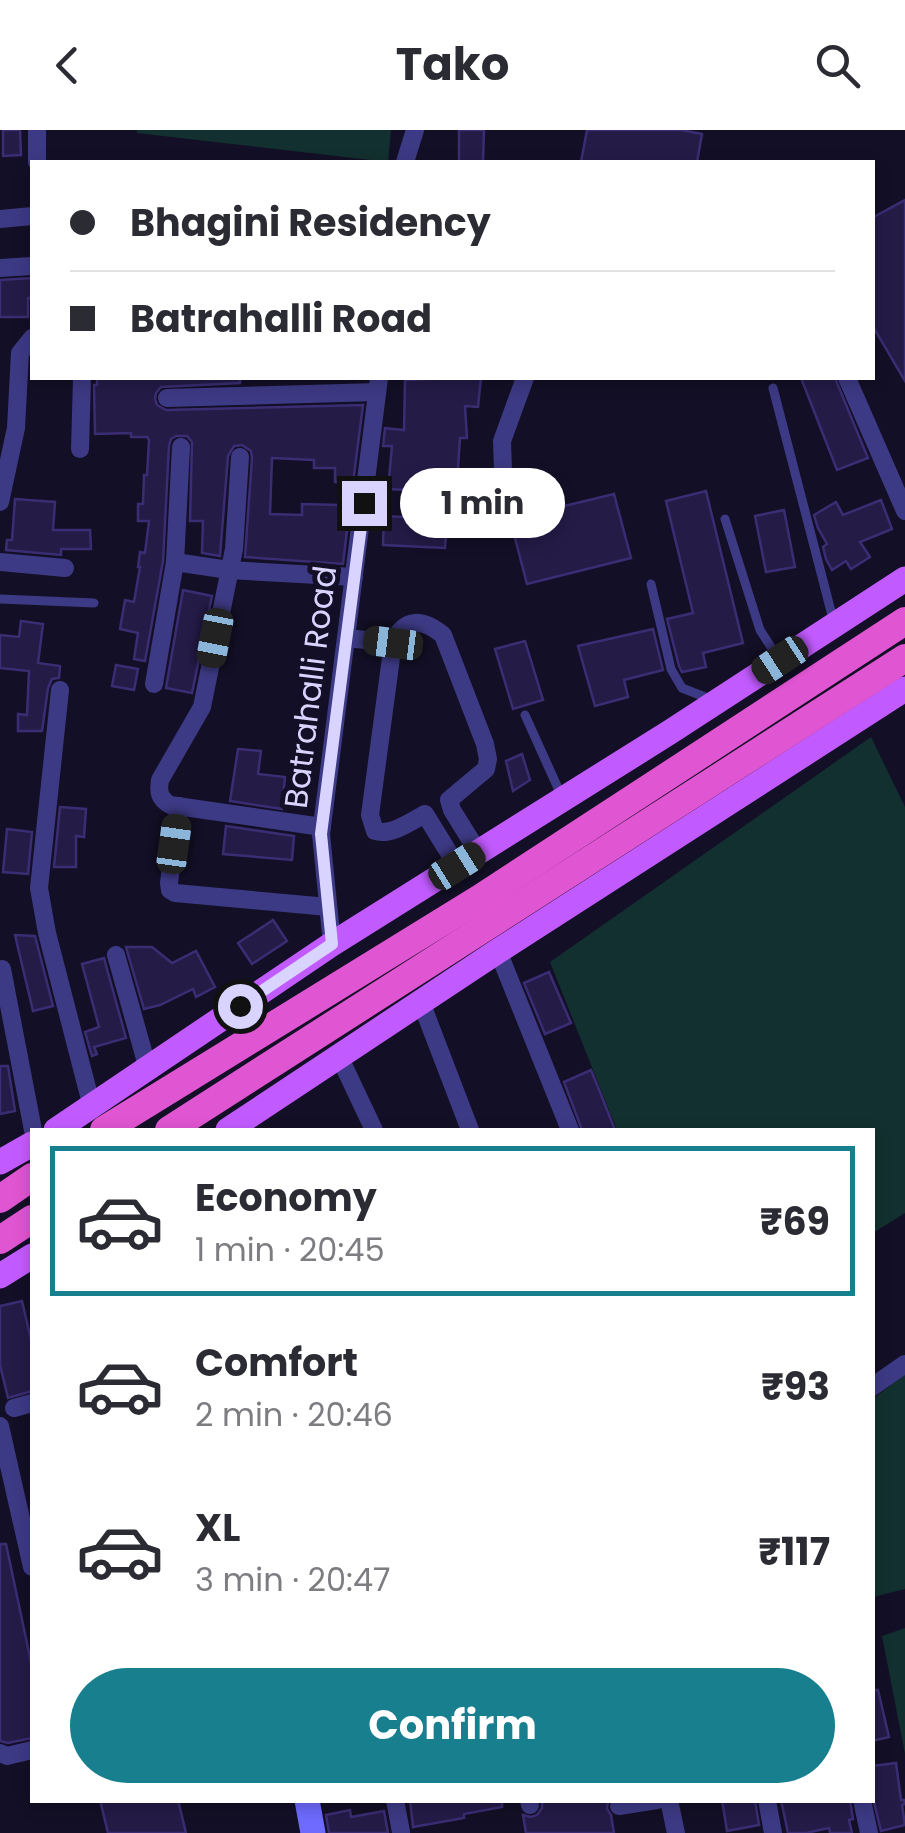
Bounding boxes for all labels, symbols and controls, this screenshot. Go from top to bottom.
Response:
text: Tako [396,33,509,96]
icon: back [40,38,95,93]
icon: search [810,38,865,93]
text: Bhagini Residency [130,196,491,249]
text: Batrahalli Road [130,292,432,345]
callout: 1 min [399,468,564,538]
text: 1 min [441,480,524,525]
route end [342,481,387,526]
street label: Batrahalli Road [273,563,347,811]
car [195,606,235,670]
car [361,624,425,662]
car [747,631,813,689]
car [155,812,193,876]
car [424,837,490,895]
route start [218,984,263,1029]
text: Economy [195,1171,377,1224]
icon: car [75,1176,165,1266]
text: ₹69 [760,1195,830,1248]
text: 1 min · 20:45 [195,1227,385,1272]
text: Comfort [195,1336,358,1389]
icon: car [75,1341,165,1431]
text: ₹93 [761,1360,830,1413]
text: 2 min · 20:46 [195,1392,393,1437]
text: XL [195,1501,240,1554]
icon: car [75,1506,165,1596]
text: ₹117 [758,1525,830,1578]
text: 3 min · 20:47 [195,1557,391,1602]
button: Confirm [70,1668,835,1783]

